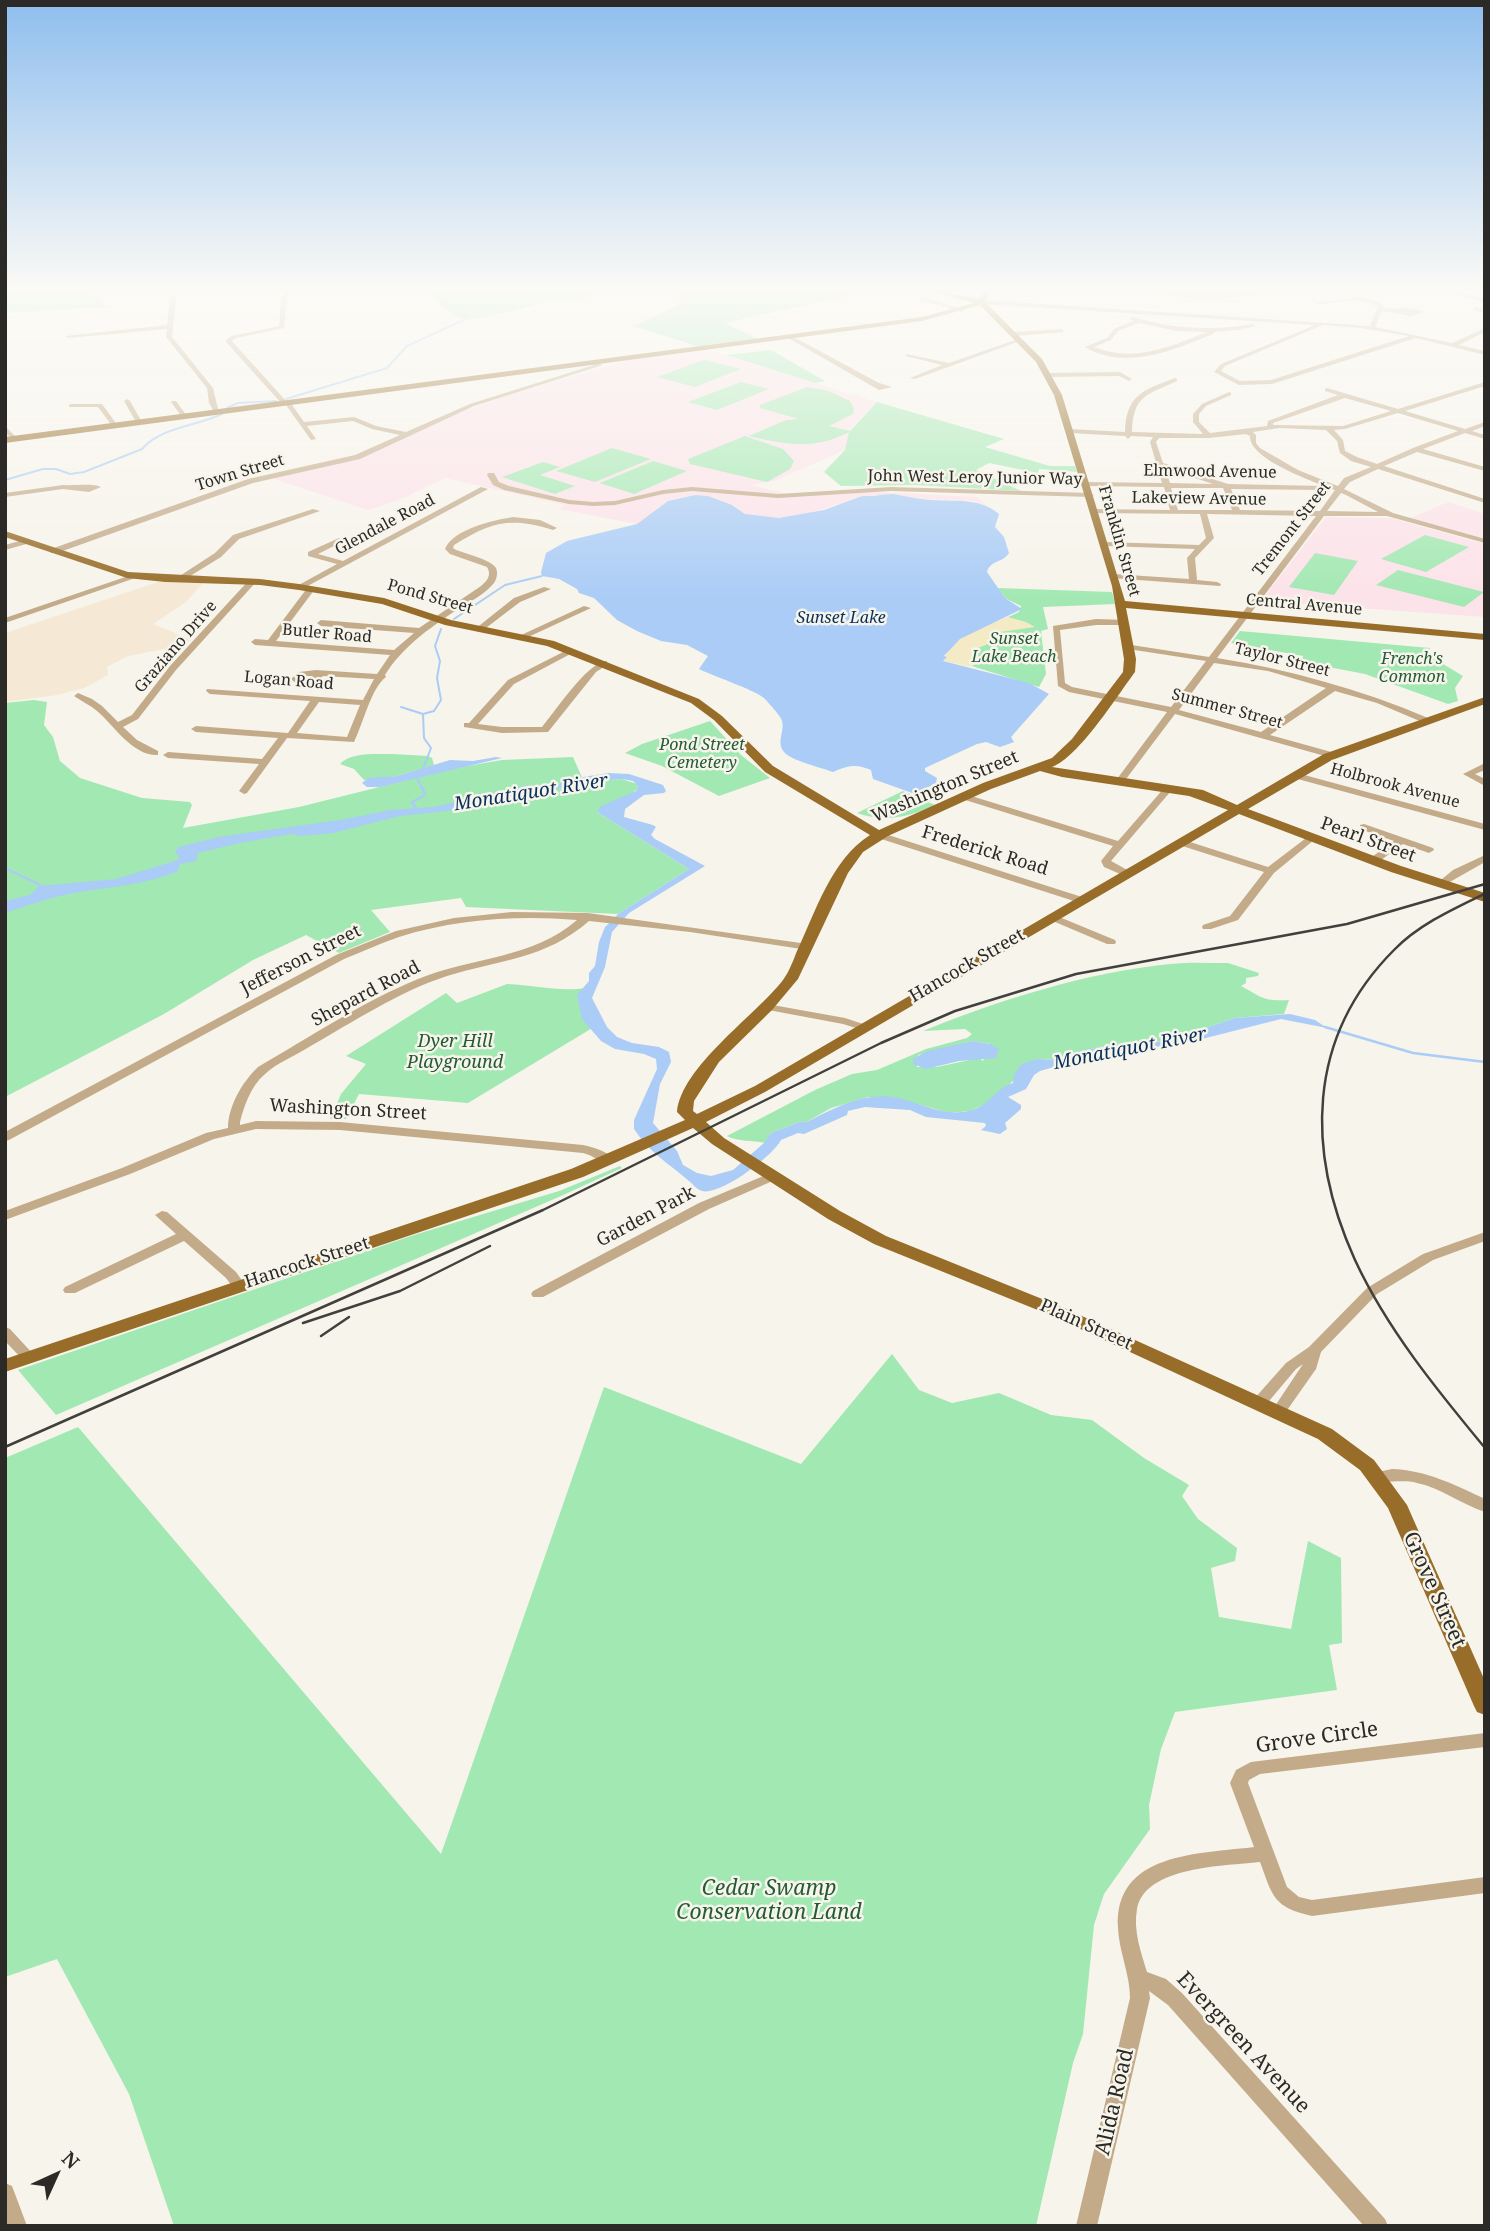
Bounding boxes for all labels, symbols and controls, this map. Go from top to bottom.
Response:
street label: Town Street [194,450,286,496]
street label: Elmwood Avenue [1143,461,1277,483]
street label: John West Leroy Junior Way [867,467,1083,489]
street label: Tremont Street [1249,478,1335,580]
street label: Franklin Street [1094,483,1144,599]
street label: Lakeview Avenue [1132,488,1266,510]
street label: Glendale Road [332,491,438,559]
street label: Pond Street [385,576,475,618]
street label: Central Avenue [1245,590,1363,620]
street label: Graziano Drive [131,597,221,697]
water label: Sunset Lake [796,608,886,628]
street label: Butler Road [281,621,373,647]
park label: Sunset Lake Beach [971,629,1057,667]
street label: Taylor Street [1232,639,1332,681]
park label: French's Common [1379,649,1445,687]
street label: Logan Road [243,668,335,694]
street label: Summer Street [1169,685,1285,733]
park label: Pond Street Cemetery [659,735,745,773]
street label: Washington Street [868,746,1022,828]
street label: Holbrook Avenue [1328,759,1462,813]
water label: Monatiquot River [452,770,610,816]
street label: Pearl Street [1318,813,1418,867]
street label: Frederick Road [919,822,1051,880]
street label: Jefferson Street [237,920,365,1000]
street label: Hancock Street [906,924,1028,1008]
street label: Shepard Road [308,956,424,1032]
water label: Monatiquot River [1051,1023,1209,1075]
park label: Dyer Hill Playground [407,1031,503,1074]
street label: Washington Street [269,1095,427,1125]
street label: Garden Park [593,1182,699,1252]
street label: Hancock Street [242,1233,372,1293]
street label: Plain Street [1036,1295,1136,1355]
street label: Grove Street [1397,1528,1471,1652]
street label: Grove Circle [1254,1717,1380,1759]
park label: Cedar Swamp Conservation Land [676,1876,862,1926]
street label: Evergreen Avenue [1171,1967,1315,2119]
street label: Alida Road [1090,2046,1140,2158]
north arrow [21,2140,91,2210]
text: N [56,2146,85,2175]

